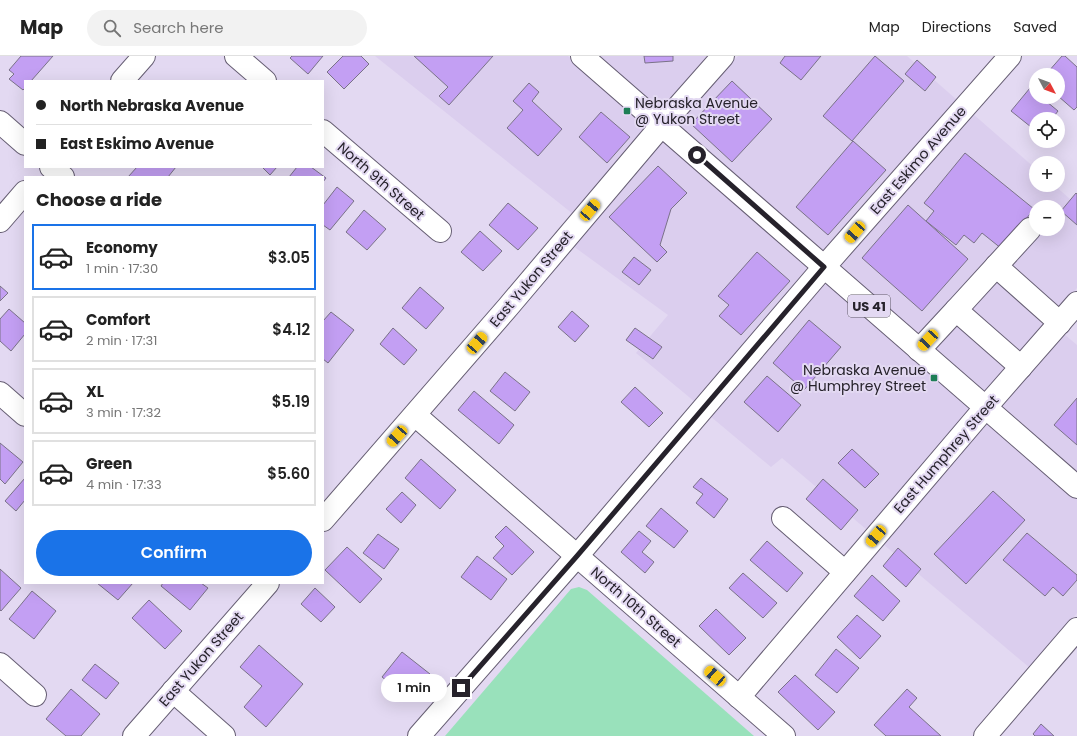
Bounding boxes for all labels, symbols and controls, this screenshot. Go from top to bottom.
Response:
search box [87,10,367,46]
text: Map [20,14,63,41]
icon: search [101,17,123,39]
text: Search here [133,17,224,38]
text: Map [869,17,900,37]
text: Directions [922,17,991,37]
text: Saved [1013,17,1057,37]
north arrow [1029,68,1065,104]
map controls [1029,68,1065,236]
place label: Nebraska Avenue @ Yukon Street [635,93,758,129]
text: North Nebraska Avenue [60,95,244,116]
street label: East Eskimo Avenue [865,101,971,218]
marker: Nebraska Avenue @ Yukon Street [622,106,632,116]
button: locate [1029,112,1065,148]
text: East Eskimo Avenue [60,133,214,154]
street label: North 9th Street [333,138,429,224]
route start [688,146,706,164]
button: + [1029,156,1065,192]
text: Choose a ride [36,187,162,212]
car [578,197,602,223]
button: − [1029,200,1065,236]
car [843,219,867,245]
street label: East Yukon Street [485,227,577,331]
text: Economy [86,237,158,258]
icon: car [38,239,74,275]
text: $3.05 [268,247,310,268]
text: 1 min · 17:30 [86,259,158,278]
road number: US 41 [848,295,890,317]
text: Comfort [86,309,150,330]
icon: car [38,311,74,347]
text: $4.12 [272,319,310,340]
car [915,327,941,353]
car [465,330,489,356]
text: 2 min · 17:31 [86,331,157,350]
place label: Nebraska Avenue @ Humphrey Street [790,360,926,396]
marker: Nebraska Avenue @ Humphrey Street [929,373,939,383]
text: XL [86,381,104,402]
icon: car [38,383,74,419]
text: $5.19 [272,391,310,412]
street label: East Humphrey Street [889,391,1003,517]
text: 3 min · 17:32 [86,403,161,422]
car [385,423,409,449]
text: Green [86,453,132,474]
icon: car [38,455,74,491]
text: $5.60 [267,463,310,484]
text: 4 min · 17:33 [86,475,162,494]
car [864,523,888,549]
button: Confirm [36,530,312,576]
street label: North 10th Street [586,562,686,652]
street label: East Yukon Street [154,607,248,711]
car [702,664,728,688]
callout: 1 min [381,674,447,702]
text: 1 min [397,678,431,697]
route end [452,679,470,697]

